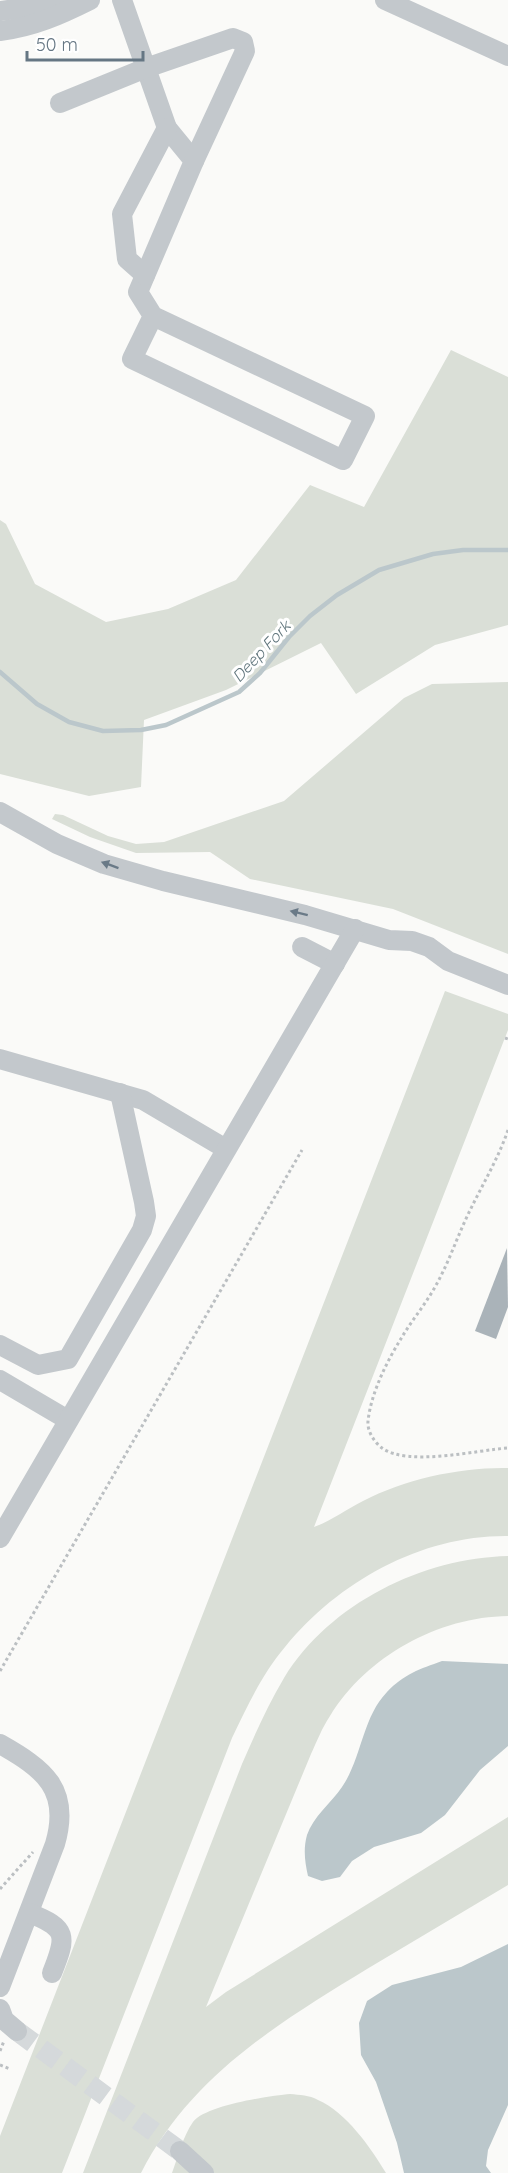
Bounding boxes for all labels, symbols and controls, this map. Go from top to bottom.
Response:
scale bar [27,24,142,62]
text: 50 m [36,33,78,56]
water label: Deep Fork [227,615,296,686]
one-way arrow [101,860,119,870]
one-way arrow [289,908,308,918]

